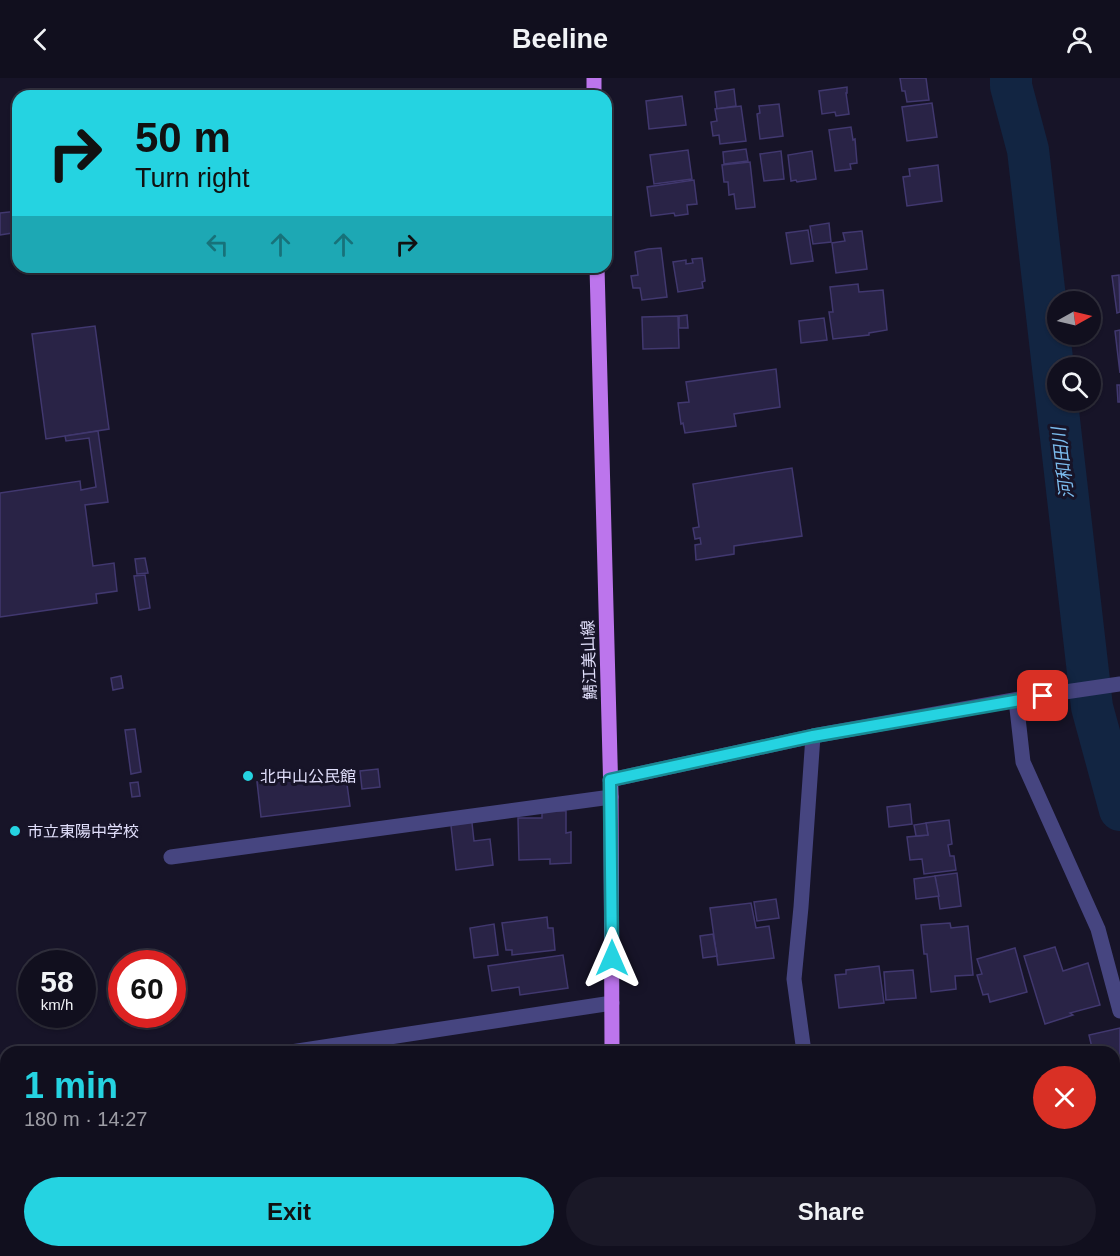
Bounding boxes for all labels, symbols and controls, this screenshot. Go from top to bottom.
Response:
icon: back [24,23,57,56]
icon: person [1063,23,1096,56]
text: Beeline [512,24,608,54]
icon: right [36,114,114,192]
text: 50 m [135,114,231,161]
text: Turn right [135,163,250,193]
icon: left [201,228,234,261]
icon: ahead [264,228,297,261]
icon: ahead [327,228,360,261]
icon: right [390,228,423,261]
north arrow [1047,291,1101,345]
map controls [1047,291,1101,411]
button: search [1047,357,1101,411]
water label: 河和田川 [1048,424,1077,500]
street label: 鯖江美山線 [579,620,599,700]
pin [1017,670,1068,721]
icon: arrive [1026,679,1059,712]
place label: 北中山公民館 [260,768,356,785]
marker: 北中山公民館 [241,769,255,783]
place label: 市立東陽中学校 [27,823,139,840]
marker: 市立東陽中学校 [8,824,22,838]
position arrow [580,926,644,990]
speed limit sign: 60 [108,950,186,1028]
text: 58 [40,965,74,998]
text: km/h [41,996,73,1013]
text: 1 min [24,1065,118,1106]
button: close [1033,1066,1096,1129]
text: 180 m · 14:27 [24,1108,147,1130]
button: Exit [24,1177,554,1246]
button: Share [566,1177,1096,1246]

